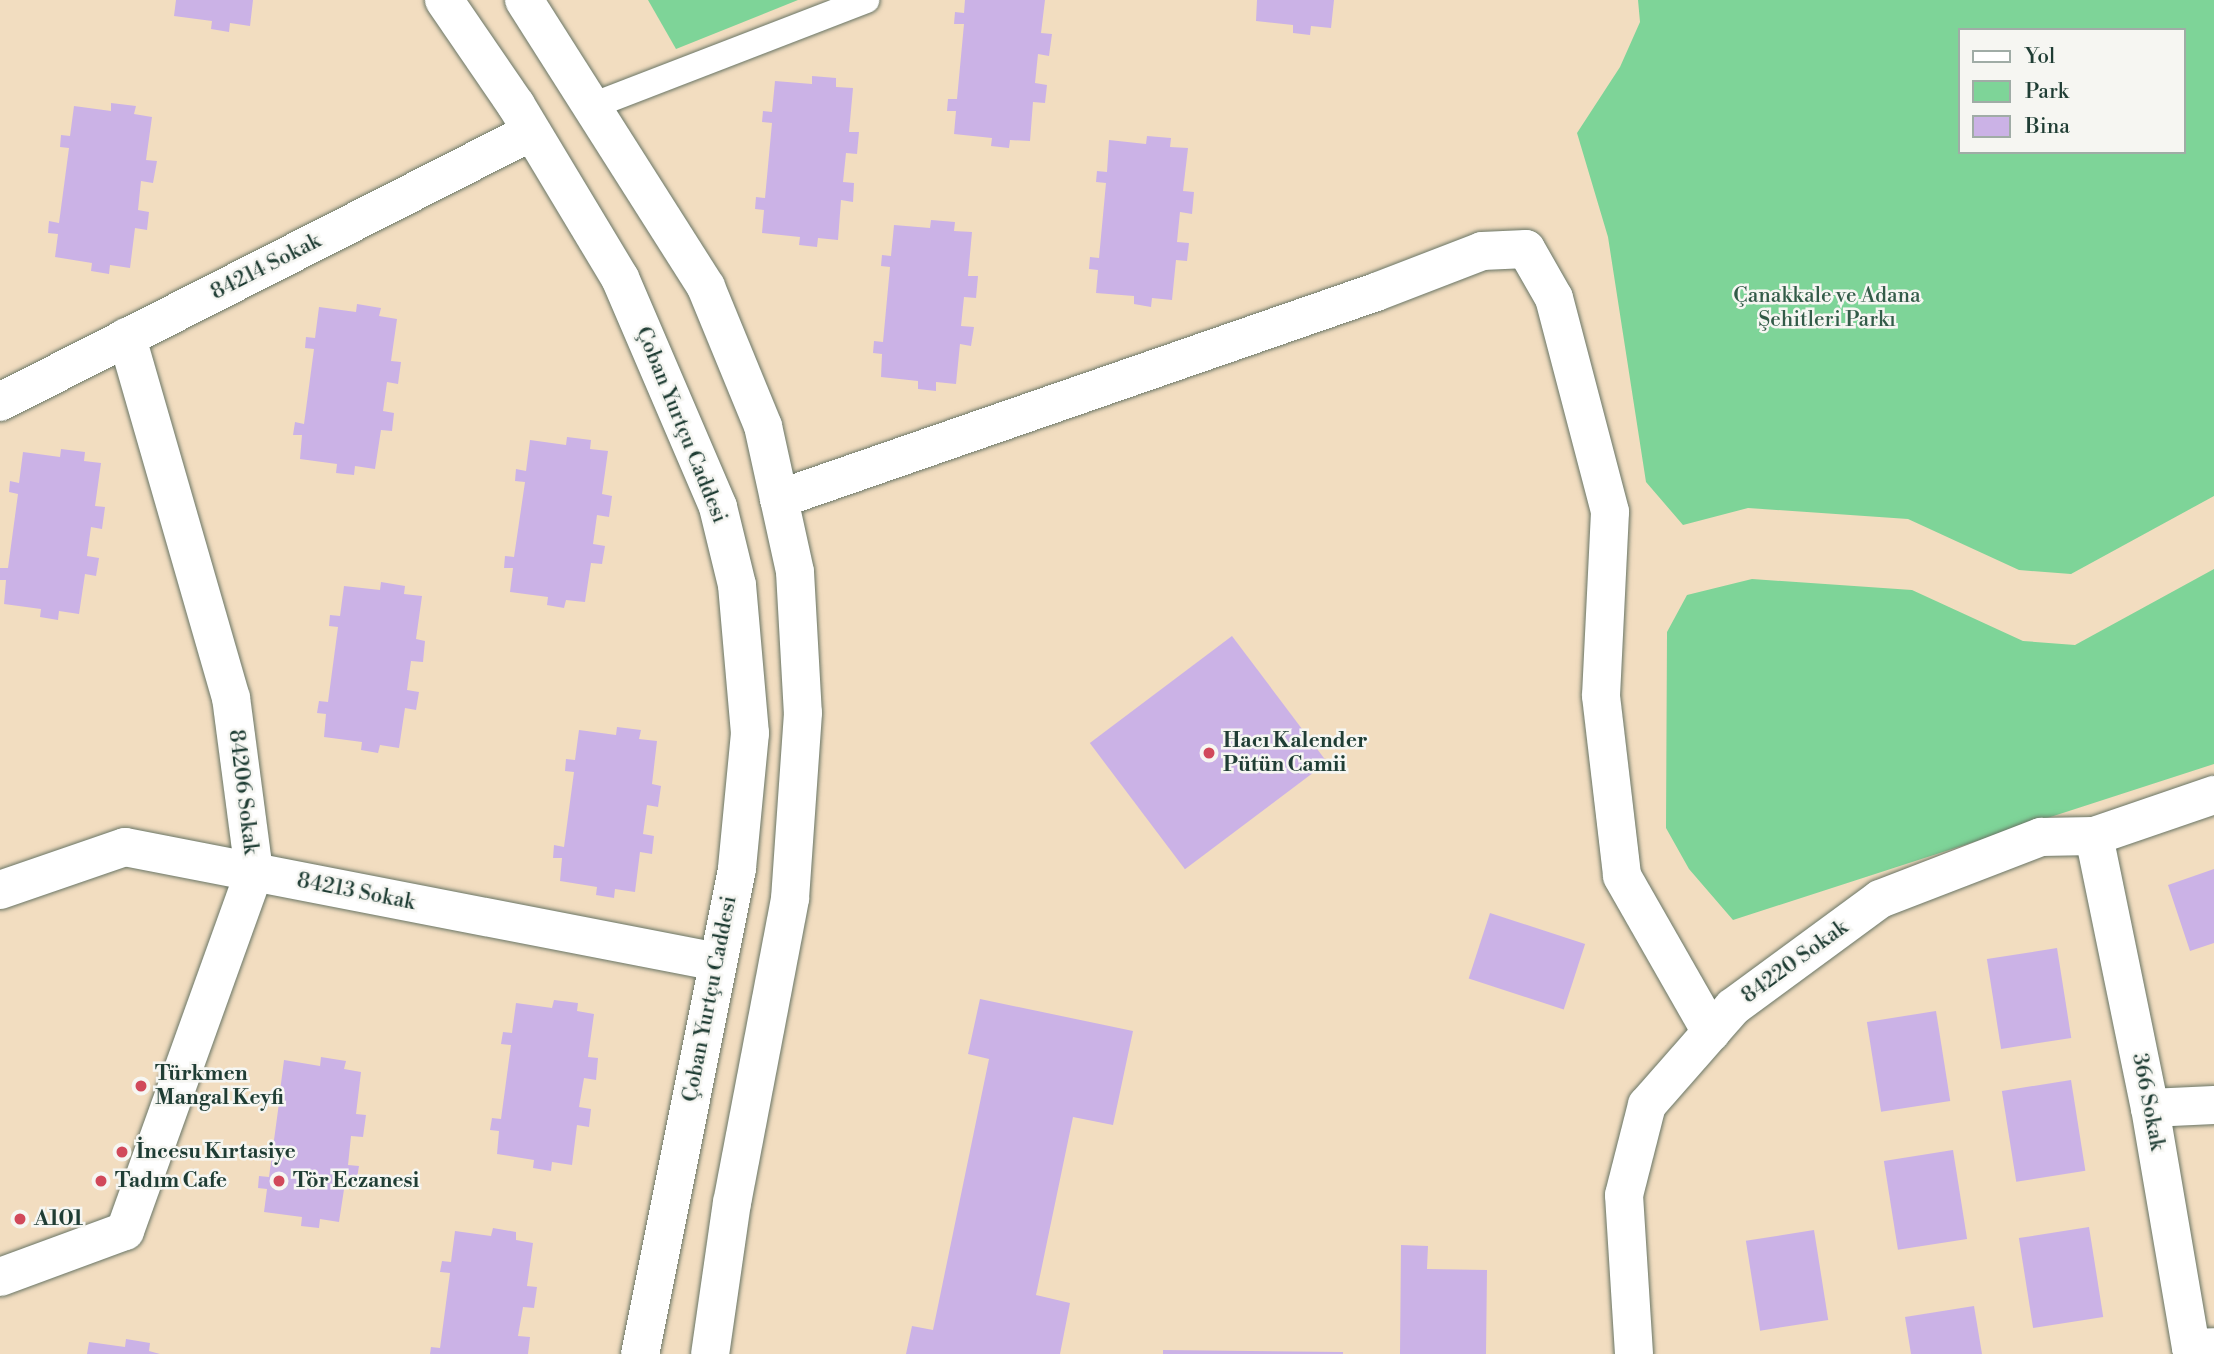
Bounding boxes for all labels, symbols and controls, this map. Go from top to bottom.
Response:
legend [1958,28,2186,154]
text: Yol [2025,44,2055,70]
text: Park [2025,79,2069,105]
text: Bina [2025,114,2070,140]
street label: 84214 Sokak [207,229,325,305]
park label: Çanakkale ve Adana Şehitleri Parkı [1733,283,1921,333]
street label: Çoban Yurtçu Caddesi [630,323,732,527]
street label: 84206 Sokak [223,728,263,856]
place label: Hacı Kalender Pütün Camii [1223,728,1368,778]
marker: Hacı Kalender Pütün Camii [1201,745,1217,761]
street label: 84213 Sokak [295,868,417,916]
street label: Çoban Yurtçu Caddesi [678,894,742,1104]
street label: 84220 Sokak [1737,915,1853,1009]
street label: 366 Sokak [2126,1051,2170,1153]
place label: Türkmen Mangal Keyfi [155,1061,284,1111]
marker: Türkmen Mangal Keyfi [133,1078,149,1094]
place label: İncesu Kırtasiye [136,1139,296,1165]
marker: İncesu Kırtasiye [114,1144,130,1160]
place label: Tadım Cafe [115,1168,227,1194]
place label: Tör Eczanesi [293,1168,419,1194]
marker: Tadım Cafe [93,1173,109,1189]
marker: Tör Eczanesi [271,1173,287,1189]
place label: A101 [34,1206,83,1232]
marker: A101 [12,1211,28,1227]

